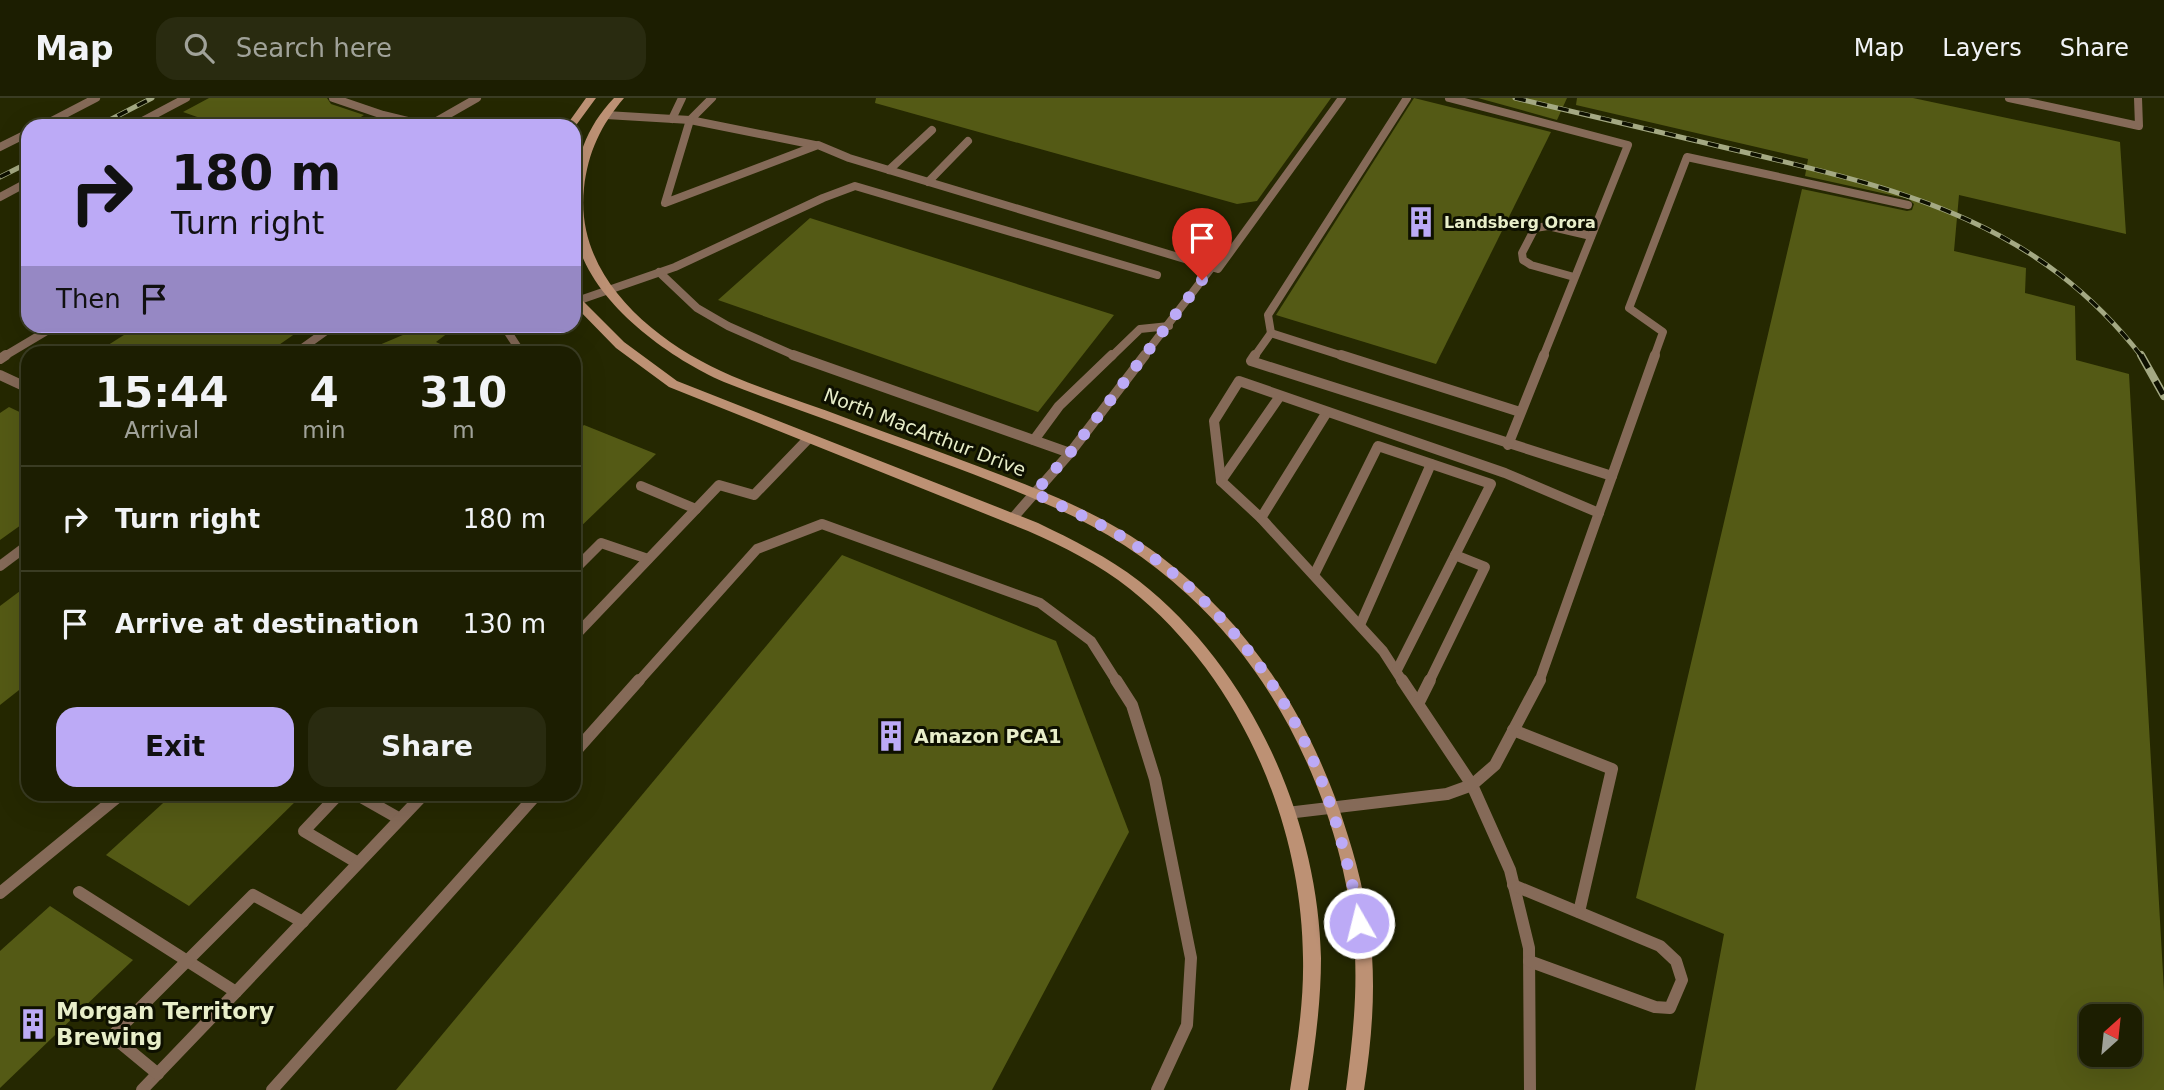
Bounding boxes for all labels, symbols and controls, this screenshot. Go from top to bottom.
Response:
search box [156,17,646,80]
text: Map [35,29,114,68]
icon: search [180,29,218,67]
text: Search here [236,33,392,63]
text: Map [1854,34,1904,62]
text: Layers [1942,34,2022,62]
text: Share [2060,34,2129,62]
text: 180 m [171,145,341,202]
icon: right [56,147,147,238]
text: Turn right [171,204,324,242]
building icon: Landsberg Orora [1404,205,1438,239]
pin [1172,208,1232,280]
place label: Landsberg Orora [1444,213,1596,232]
icon: arrive [1183,219,1221,257]
icon: arrive [135,280,173,318]
text: Then [56,284,121,314]
text: 15:44 [95,368,229,417]
text: 4 [309,368,339,417]
text: 310 [420,368,507,417]
street label: North MacArthur Drive [821,383,1029,481]
text: Arrival [124,417,199,443]
text: min [302,417,346,443]
text: m [452,417,475,443]
icon: right [56,500,94,538]
text: Turn right [115,504,260,534]
text: 180 m [463,504,546,534]
icon: arrive [56,605,94,643]
text: Arrive at destination [115,609,419,639]
text: 130 m [463,609,546,639]
button: Exit [56,707,294,787]
button: Share [308,707,546,787]
building icon: Amazon PCA1 [874,719,908,753]
place label: Amazon PCA1 [914,725,1061,747]
position arrow [1322,886,1396,960]
place label: Morgan Territory Brewing [56,998,274,1050]
north arrow [2079,1004,2142,1068]
map controls [2079,1004,2142,1067]
building icon: Morgan Territory Brewing [16,1007,50,1041]

